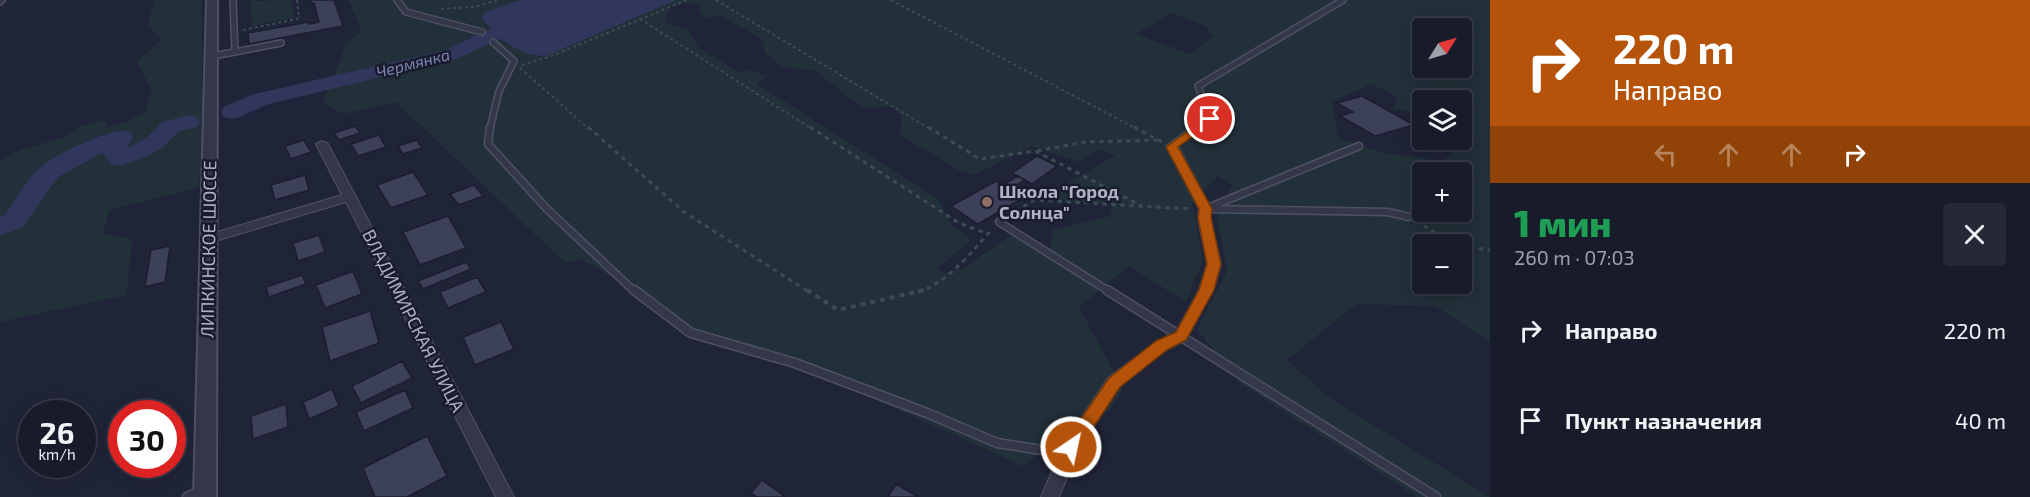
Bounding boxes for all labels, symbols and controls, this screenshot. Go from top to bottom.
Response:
north arrow [1412,18,1472,78]
map controls [1412,18,1472,294]
text: 220 m [1613,22,1734,72]
icon: right [1514,24,1592,102]
water label: Чермянка [374,44,452,81]
text: Направо [1613,73,1722,105]
button: layers [1412,90,1472,150]
pin [1184,93,1235,144]
icon: arrive [1193,102,1226,135]
icon: left [1649,138,1682,171]
icon: ahead [1712,138,1745,171]
icon: ahead [1775,138,1808,171]
icon: right [1838,138,1871,171]
street label: ЛИПКИНСКОЕ ШОССЕ [195,160,221,338]
button: + [1412,162,1472,222]
place label: Школа "Город Cолнца" [999,180,1119,223]
marker: Школа "Город Cолнца" [980,195,994,209]
text: 1 мин [1514,201,1612,244]
button: close [1943,203,2006,266]
street label: ВЛАДИМИРСКАЯ УЛИЦА [358,225,470,416]
button: − [1412,234,1472,294]
text: 260 m · 07:03 [1514,245,1635,269]
icon: right [1514,314,1547,347]
text: Направо [1565,317,1658,343]
text: 220 m [1944,317,2006,343]
speed limit sign: 30 [108,400,186,478]
icon: arrive [1514,404,1547,437]
text: Пункт назначения [1565,407,1762,433]
text: 40 m [1955,407,2006,433]
text: 26 [39,414,75,450]
position arrow [1039,415,1103,479]
text: km/h [38,445,76,463]

